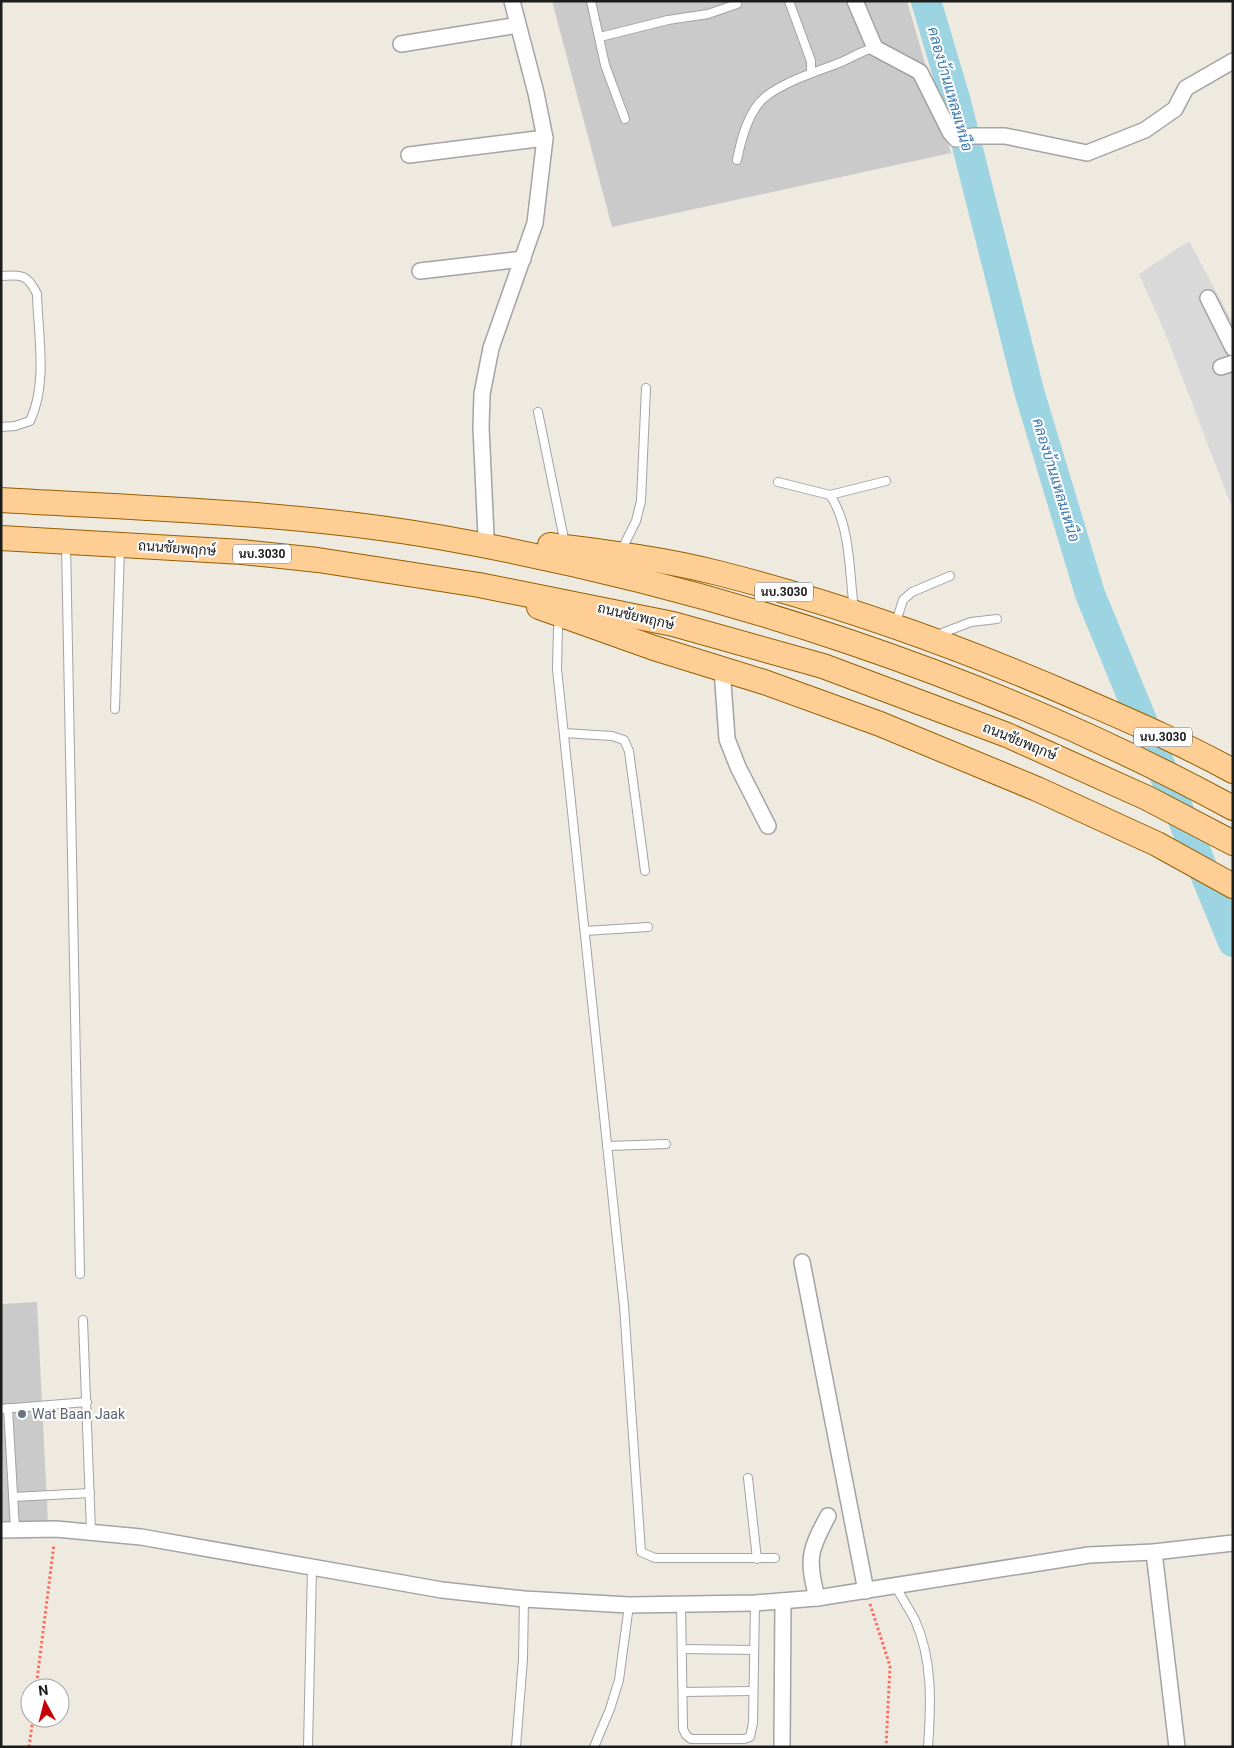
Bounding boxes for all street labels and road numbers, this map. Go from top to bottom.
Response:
street label: ถนนชัยพฤกษ์ [137,536,217,560]
road number: นบ.3030 [233,544,291,564]
road number: นบ.3030 [755,582,813,602]
street label: ถนนชัยพฤกษ์ [596,598,677,634]
street label: ถนนชัยพฤกษ์ [980,718,1060,764]
road number: นบ.3030 [1134,728,1192,746]

